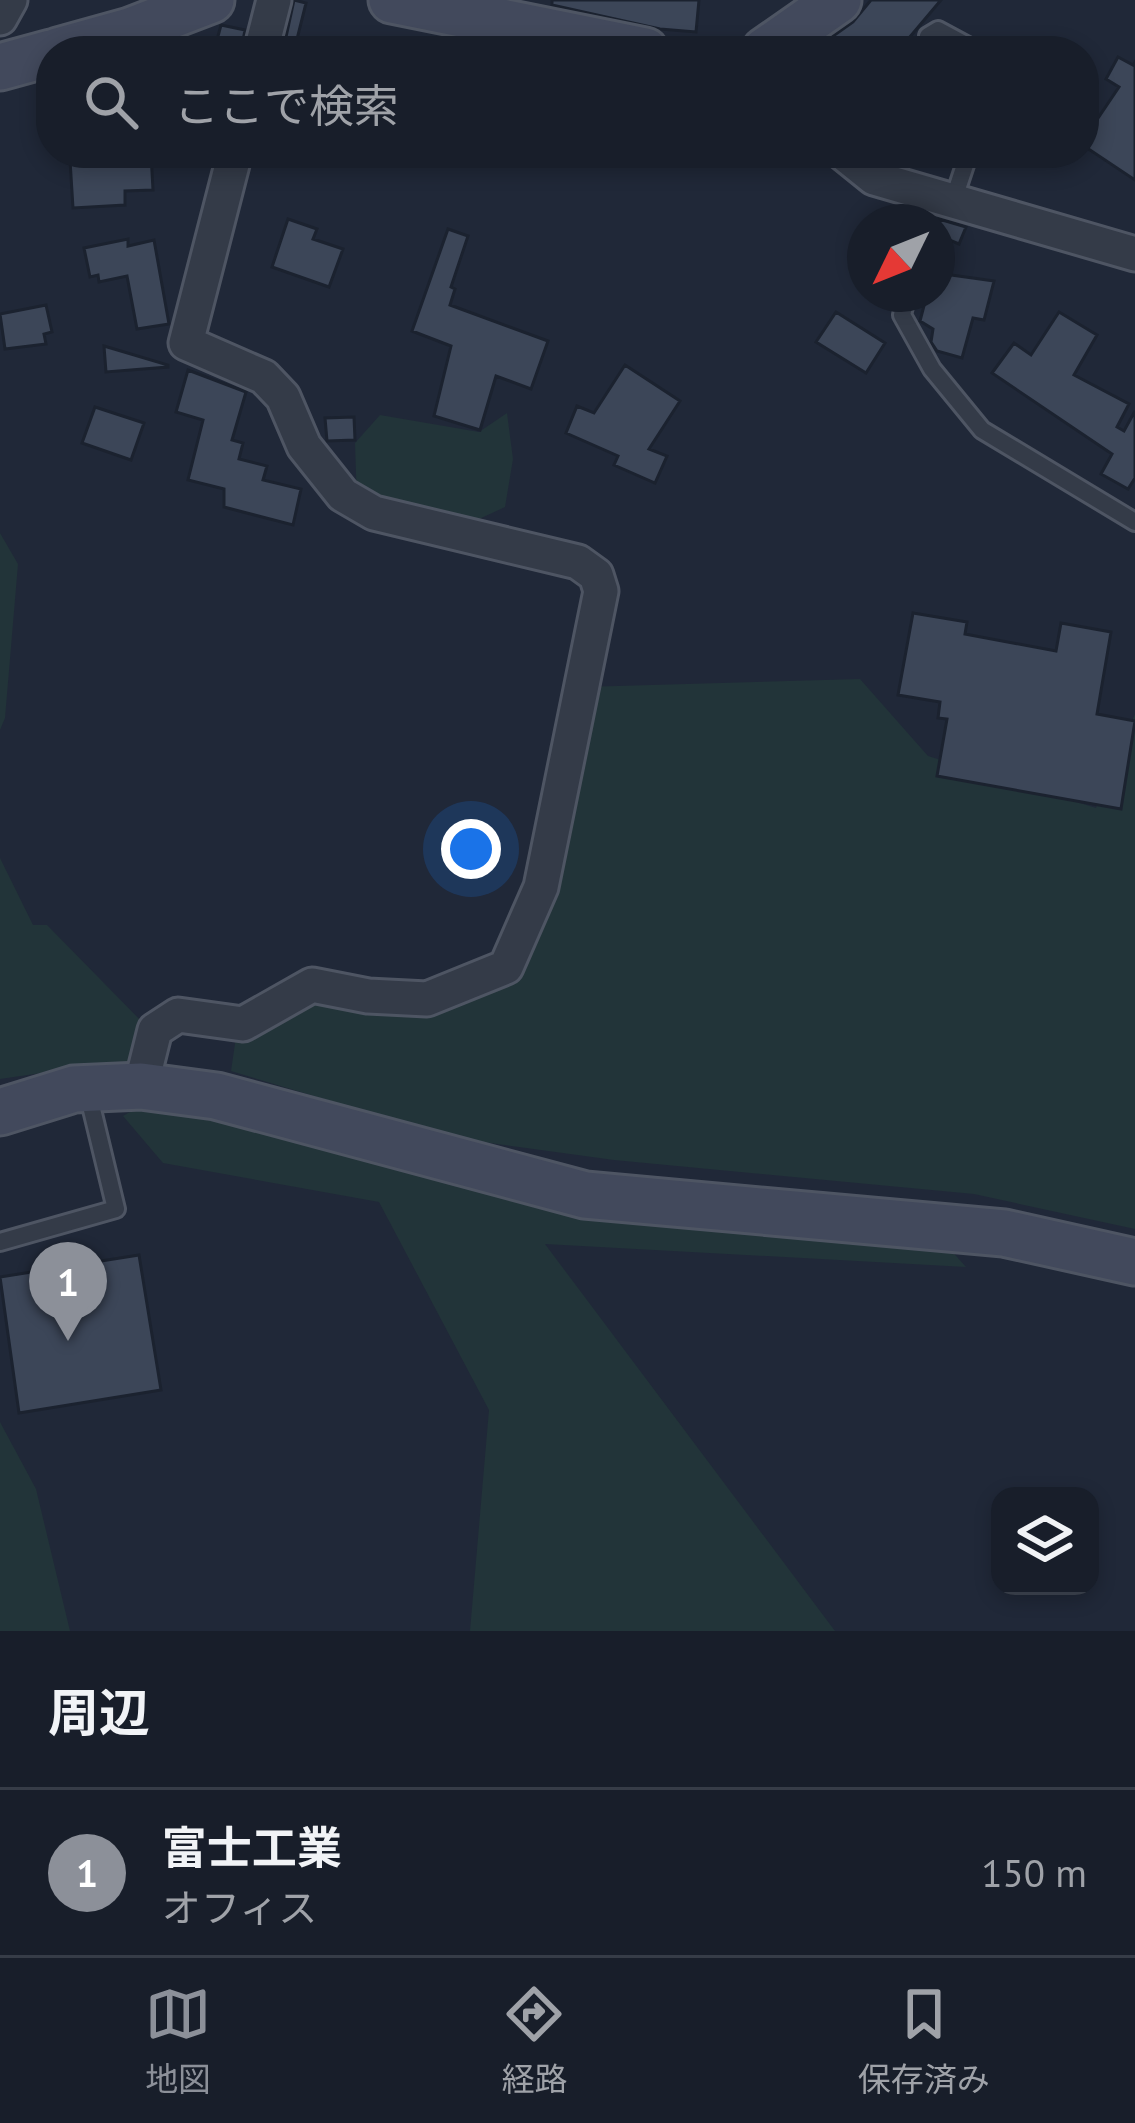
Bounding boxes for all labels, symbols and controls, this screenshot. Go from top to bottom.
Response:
search box [36,36,1099,168]
icon: search [78,69,144,135]
text: ここで検索 [174,76,399,134]
north arrow [847,204,955,312]
your location [441,819,501,879]
pin: 1 [29,1242,107,1341]
map controls [991,1487,1099,1595]
button: layers [991,1487,1099,1595]
text: 周辺 [48,1679,150,1745]
text: 富士工業 [162,1818,342,1876]
text: 1 [76,1847,98,1898]
text: 150 m [981,1847,1087,1898]
text: オフィス [162,1882,317,1933]
tab: 地図 [145,1981,211,2101]
tab: 経路 [501,1981,567,2101]
tab: 保存済み [858,1981,990,2101]

